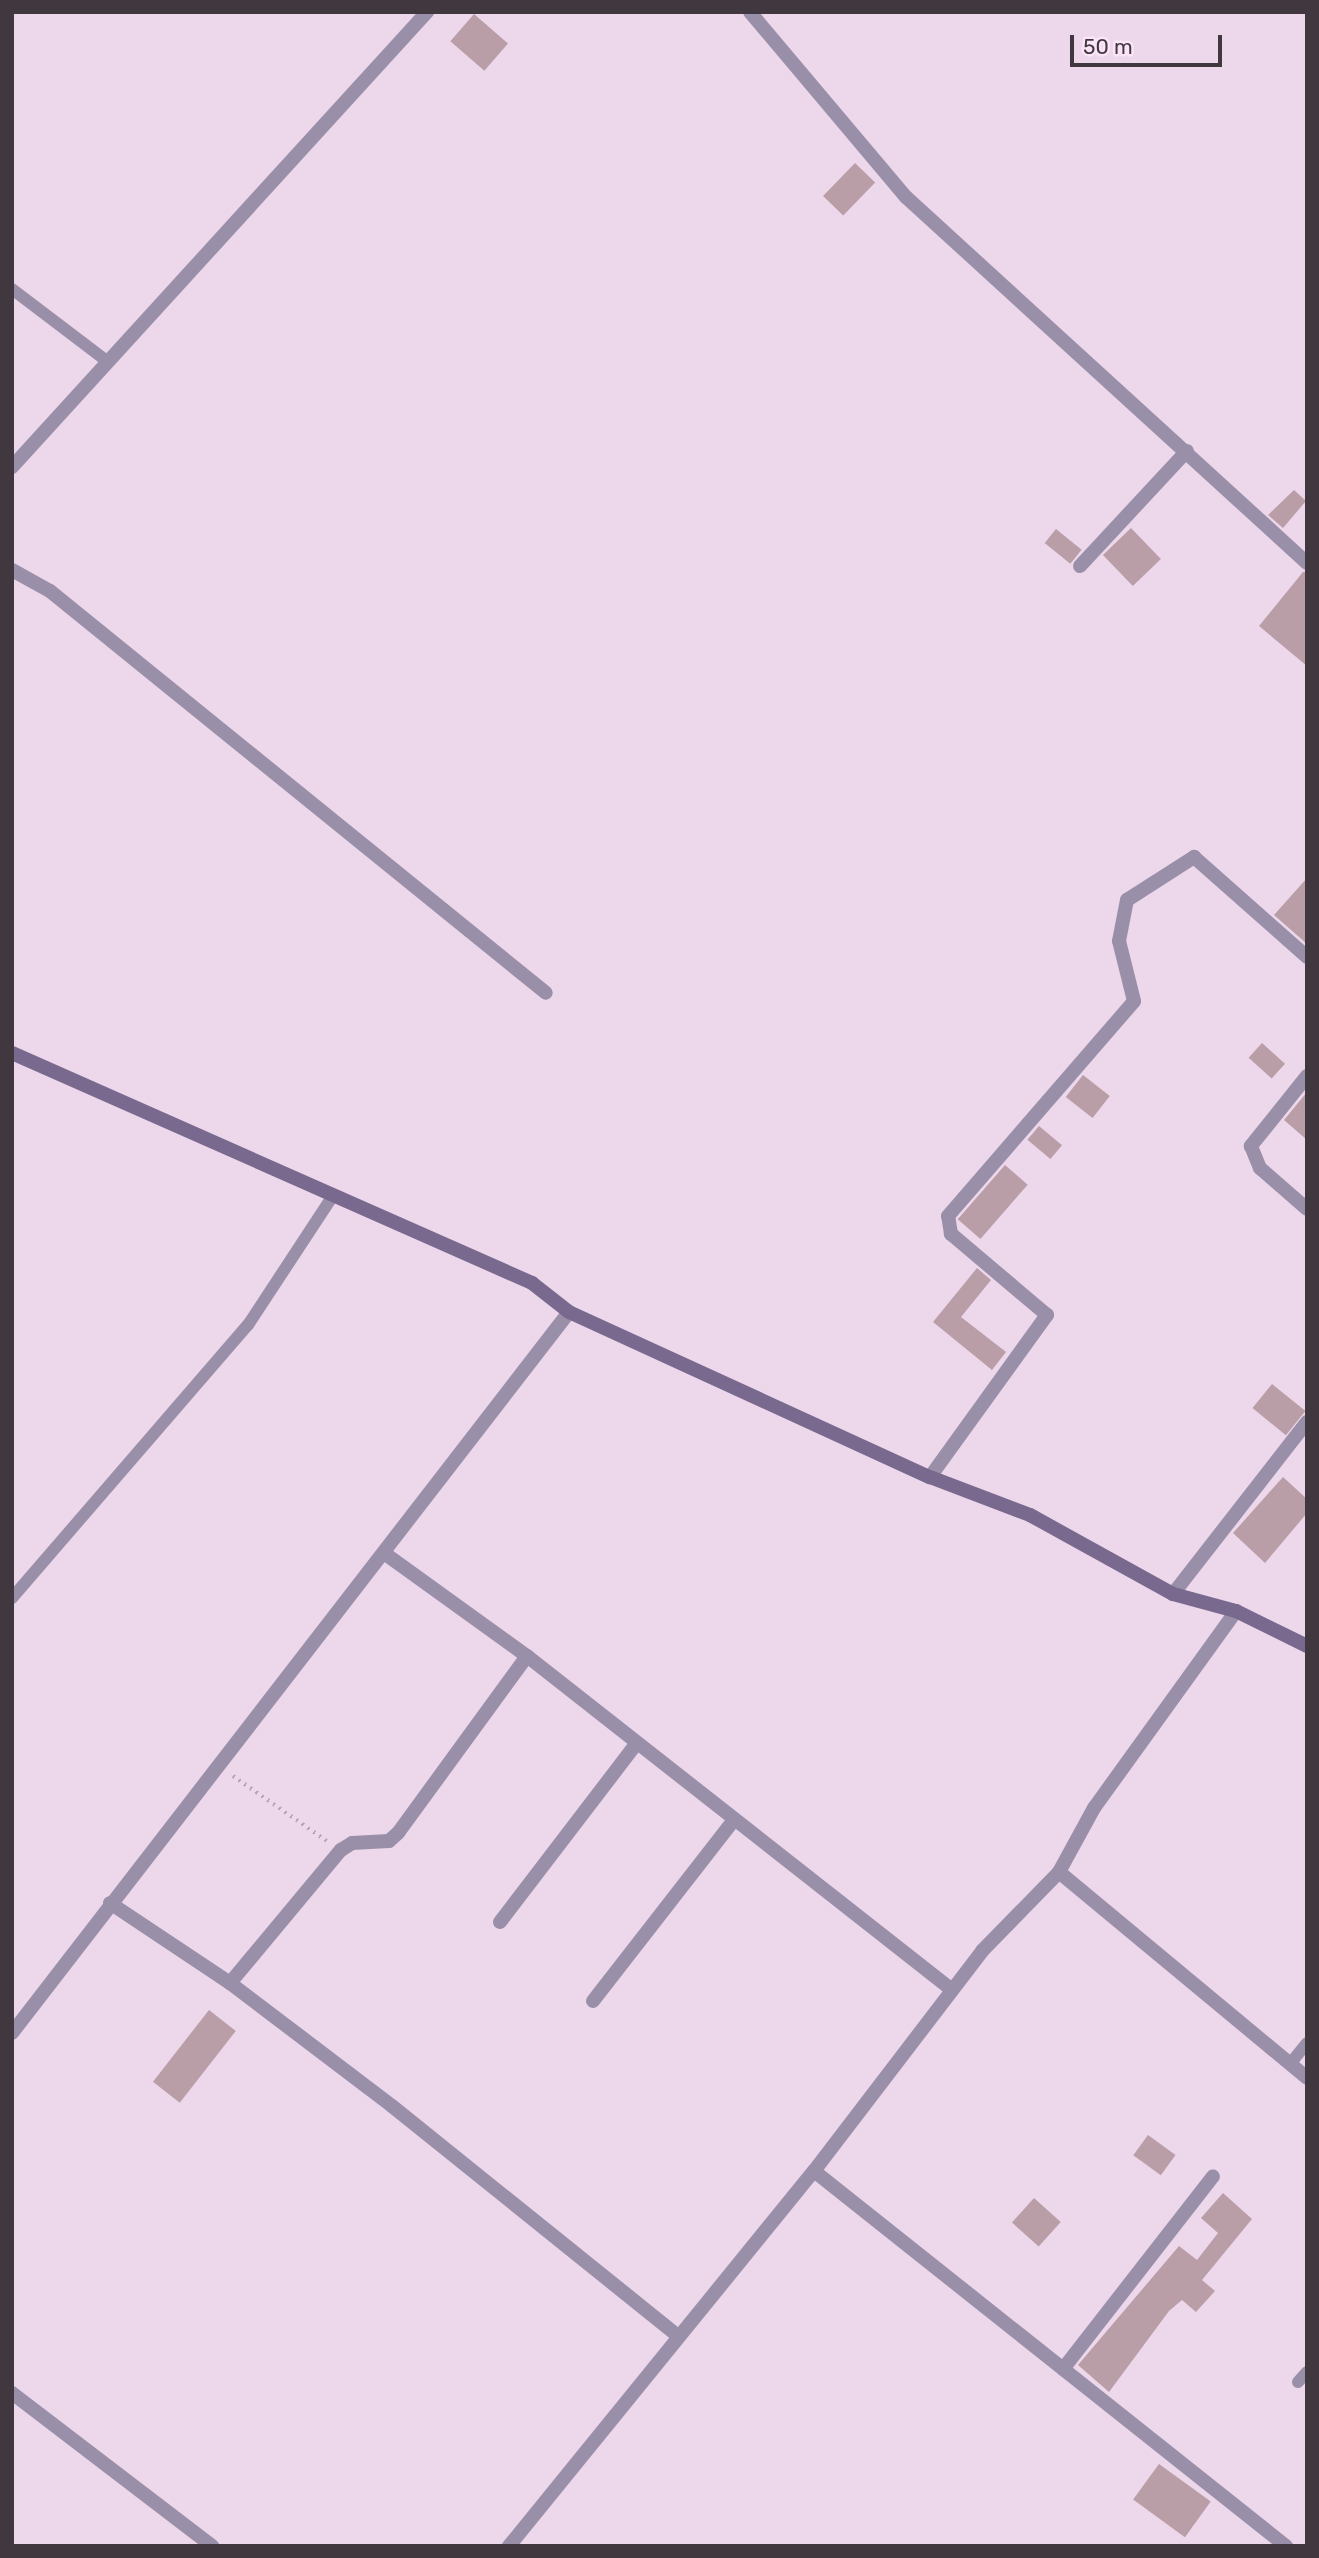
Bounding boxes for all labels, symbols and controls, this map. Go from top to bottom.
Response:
scale bar [1074,21,1226,65]
text: 50 m [1083,34,1133,59]

